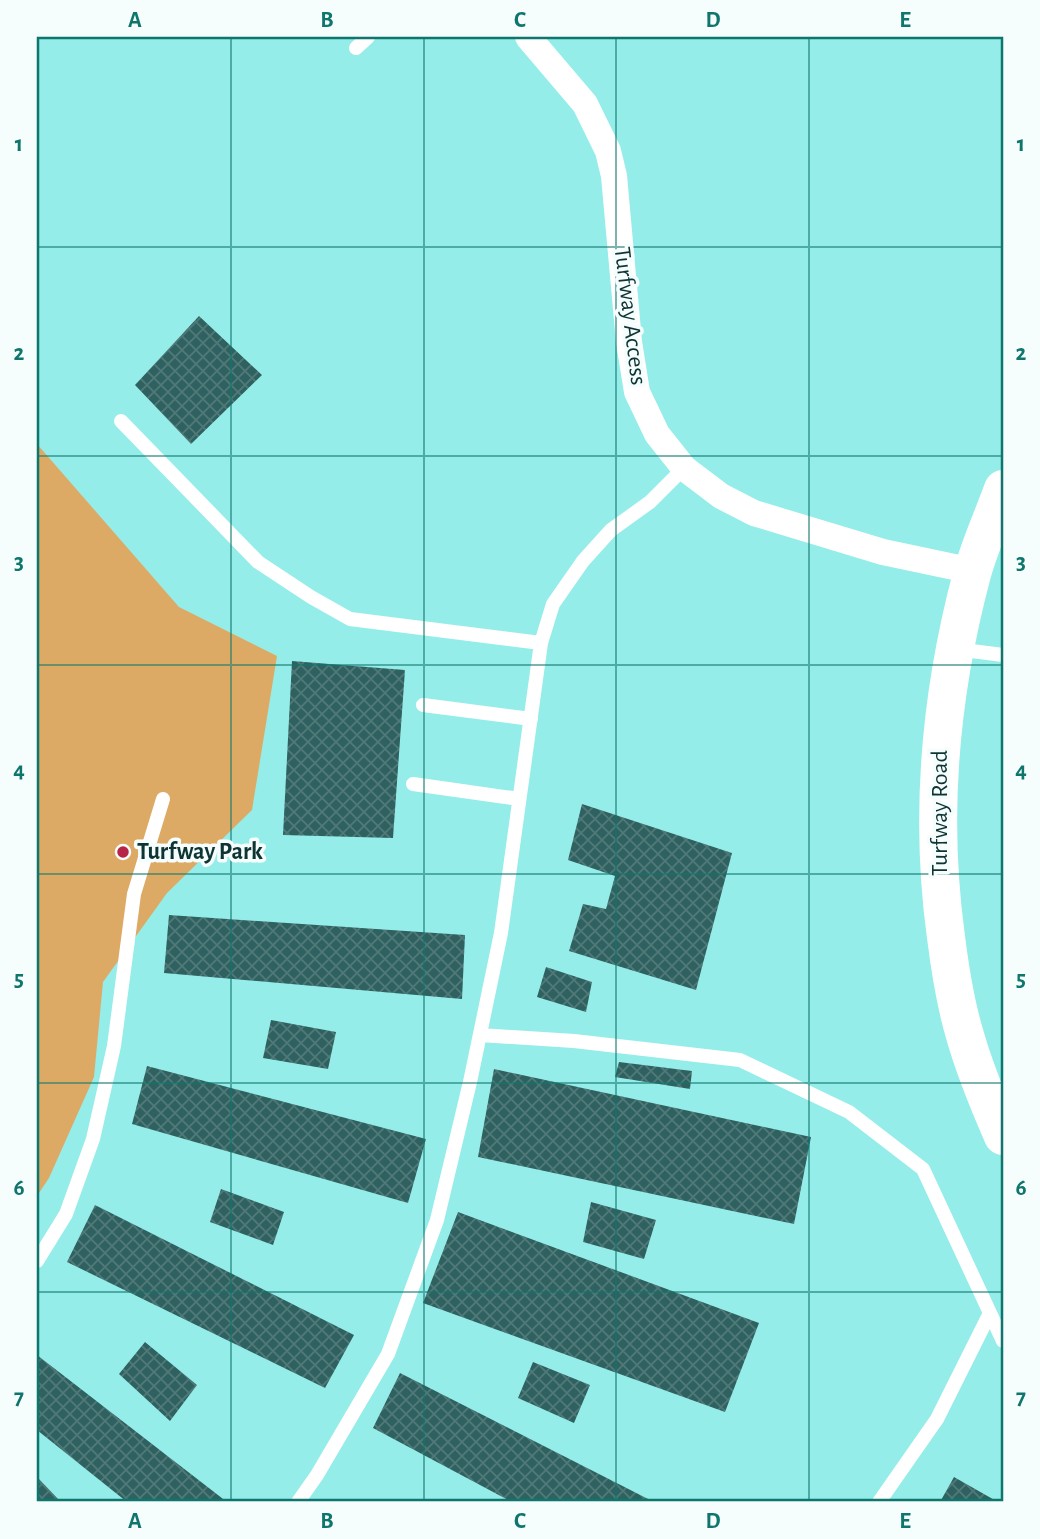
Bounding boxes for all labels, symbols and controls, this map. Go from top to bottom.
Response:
text: A [128,9,142,32]
text: B [320,9,334,32]
text: C [514,9,526,32]
text: D [705,9,721,32]
text: E [899,9,911,32]
text: 1 [15,133,23,156]
text: 1 [1017,133,1025,156]
street label: Turfway Access [610,246,650,386]
text: 2 [14,342,25,365]
text: 2 [1016,342,1027,365]
text: 3 [14,551,24,574]
text: 3 [1016,551,1026,574]
street label: Turfway Road [928,750,952,876]
text: 4 [13,759,25,782]
text: 4 [1015,759,1027,782]
place label: Turfway Park [137,840,263,864]
marker: Turfway Park [115,844,131,860]
text: 5 [14,968,24,991]
text: 5 [1016,968,1026,991]
text: 6 [13,1177,25,1200]
text: 6 [1015,1177,1027,1200]
text: 7 [14,1386,24,1409]
text: 7 [1016,1386,1026,1409]
text: A [128,1510,142,1533]
text: B [320,1510,334,1533]
text: C [514,1510,526,1533]
text: D [705,1510,721,1533]
text: E [899,1510,911,1533]

